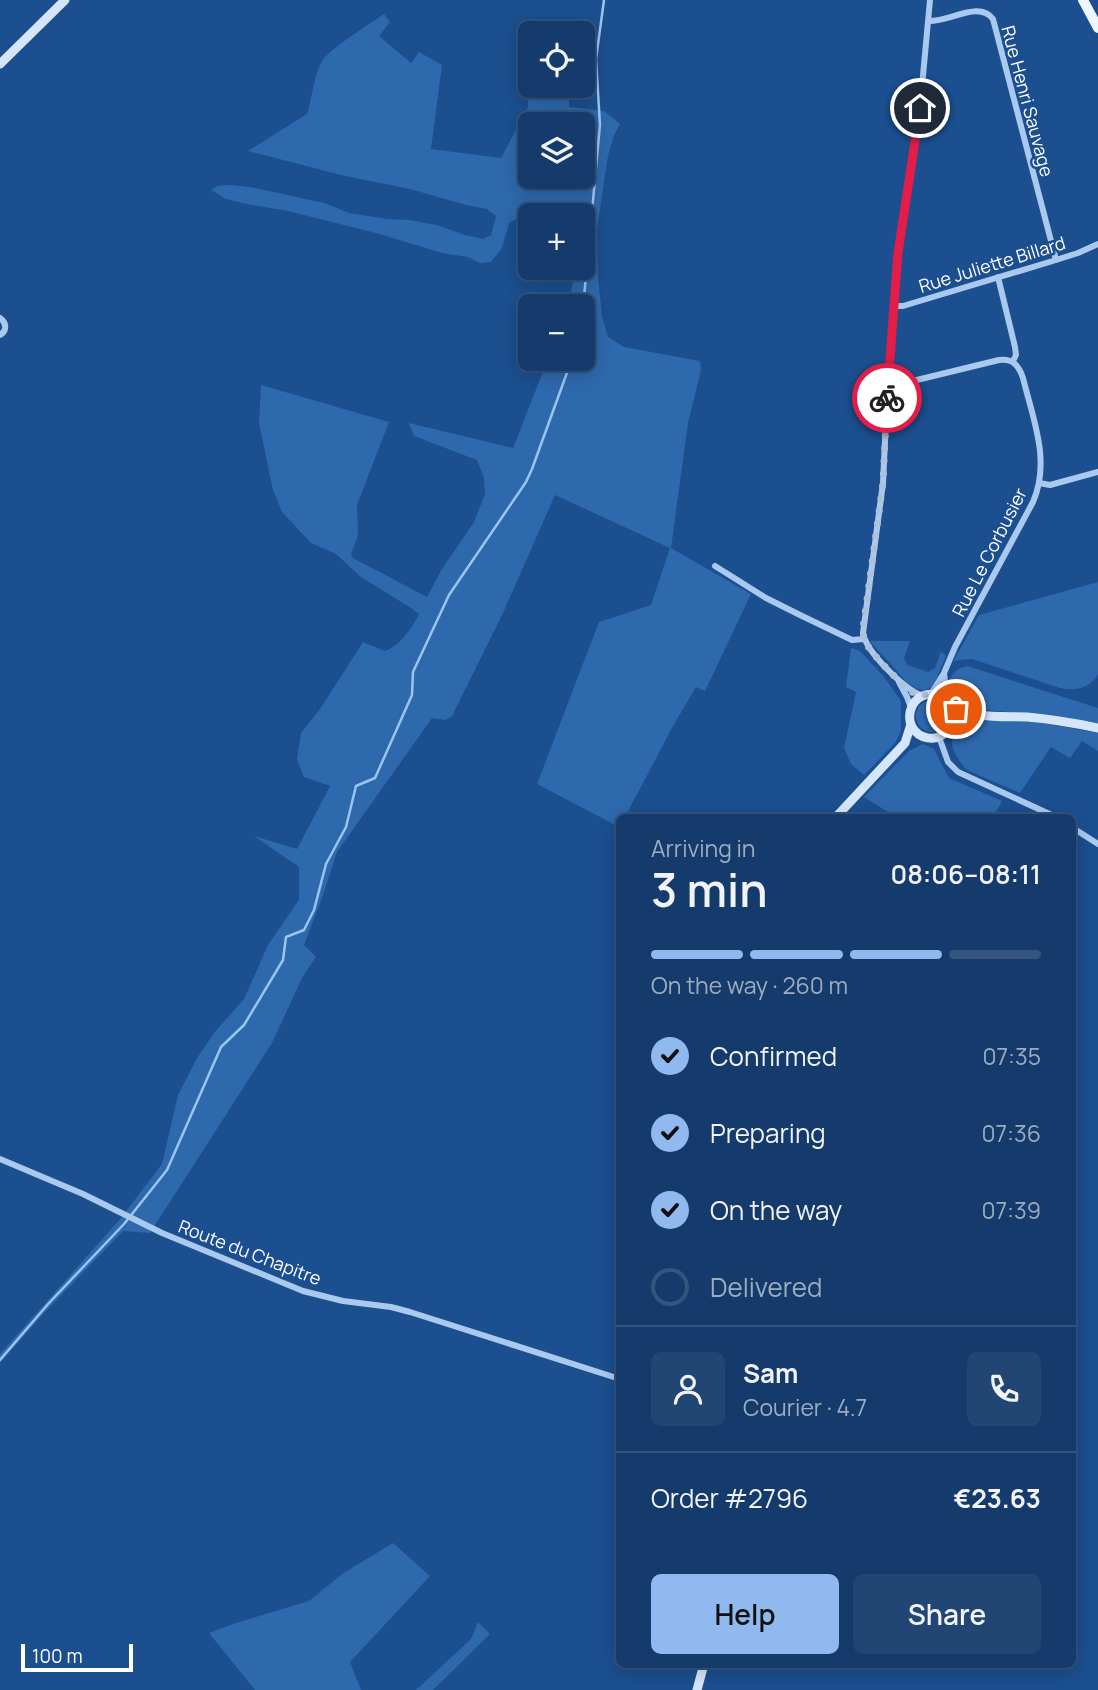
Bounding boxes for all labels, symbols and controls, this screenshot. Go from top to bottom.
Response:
map controls [518,21,595,371]
button: locate [518,21,595,98]
street label: Rue Henri Sauvage [996,23,1060,179]
pin [890,78,950,138]
icon: home [901,89,939,127]
button: layers [518,112,595,189]
button: + [518,203,595,280]
street label: Rue Juliette Billard [916,230,1068,298]
button: − [518,294,595,371]
courier [852,363,922,433]
icon: bike [868,379,906,417]
street label: Rue Le Corbusier [946,483,1032,620]
pin [926,679,986,739]
icon: bag [937,690,975,728]
text: Arriving in [651,832,756,864]
text: 08:06–08:11 [890,856,1041,892]
text: 3 min [651,858,768,921]
text: On the way · 260 m [651,969,848,1001]
icon: check [651,1037,689,1075]
text: Confirmed [710,1038,837,1074]
text: 07:35 [983,1040,1041,1072]
icon: check [651,1114,689,1152]
text: Preparing [710,1115,826,1151]
text: 07:36 [982,1117,1041,1149]
icon: check [651,1191,689,1229]
text: On the way [710,1192,842,1228]
text: 07:39 [982,1194,1041,1226]
street label: Route du Chapitre [175,1214,325,1290]
text: Delivered [710,1269,822,1305]
button: person [651,1352,725,1426]
button: phone [967,1352,1041,1426]
text: Sam [743,1355,798,1391]
text: Courier · 4.7 [743,1391,867,1423]
text: Order #2796 [651,1480,808,1516]
text: €23.63 [953,1480,1041,1516]
button: Help [651,1574,839,1654]
button: Share [853,1574,1041,1654]
scale bar [21,1641,133,1673]
text: 100 m [32,1643,83,1669]

